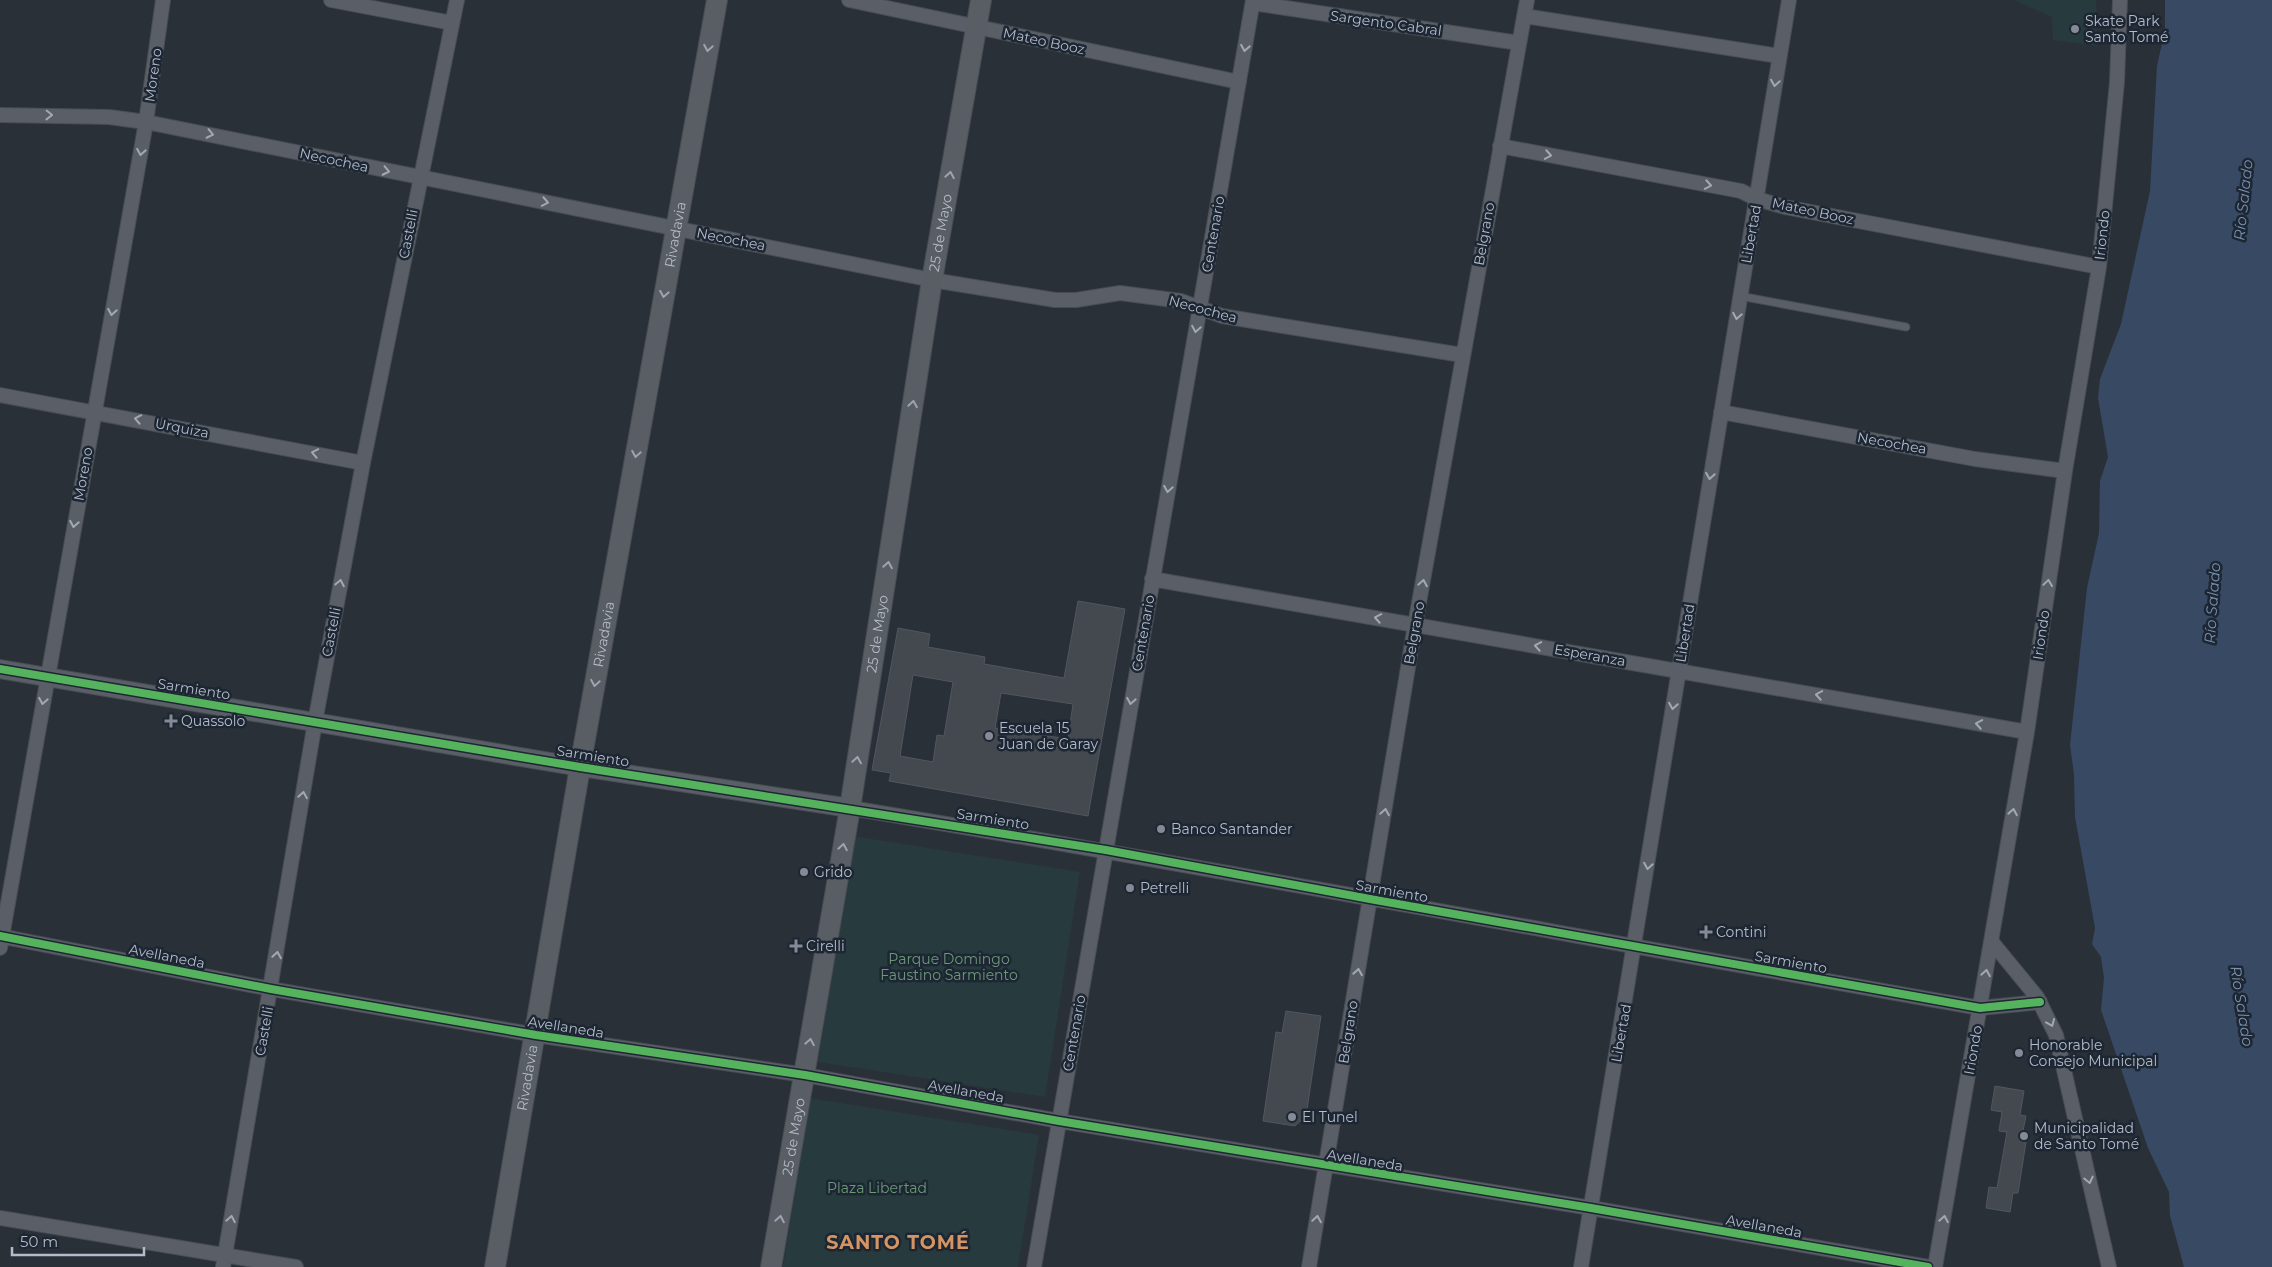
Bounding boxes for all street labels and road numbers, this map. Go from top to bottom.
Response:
street label: Sargento Cabral [1329,6,1443,40]
street label: Mateo Booz [1001,24,1087,58]
street label: Moreno [140,47,166,103]
street label: Necochea [298,144,370,176]
street label: 25 de Mayo [925,192,956,273]
street label: Centenario [1197,194,1229,274]
street label: Mateo Booz [1770,194,1856,228]
street label: Rivadavia [660,200,690,269]
street label: Belgrano [1470,201,1498,267]
street label: Libertad [1737,203,1765,265]
street label: Castelli [394,208,422,260]
street label: Iriondo [2090,209,2114,261]
street label: Necochea [695,223,767,255]
street label: Necochea [1167,291,1239,327]
street label: Urquiza [153,414,211,442]
street label: Necochea [1856,428,1928,458]
street label: Moreno [69,445,97,502]
street label: 25 de Mayo [862,593,892,674]
street label: Centenario [1127,593,1159,673]
street label: Rivadavia [589,600,618,669]
street label: Belgrano [1400,600,1428,666]
street label: Libertad [1671,602,1699,664]
street label: Castelli [317,606,345,658]
street label: Iriondo [2029,609,2053,661]
street label: Esperanza [1553,640,1627,670]
street label: Sarmiento [156,674,232,704]
street label: Sarmiento [555,741,631,771]
street label: Sarmiento [955,804,1031,834]
street label: Sarmiento [1354,876,1430,906]
street label: Avellaneda [127,940,207,972]
street label: Sarmiento [1753,947,1829,977]
street label: Centenario [1058,993,1090,1073]
street label: Belgrano [1334,999,1362,1065]
street label: Libertad [1607,1002,1635,1064]
street label: Castelli [251,1005,277,1057]
street label: Avellaneda [527,1012,605,1042]
street label: Iriondo [1960,1024,1986,1076]
street label: Rivadavia [513,1043,542,1112]
street label: Avellaneda [927,1075,1005,1107]
street label: 25 de Mayo [778,1096,809,1177]
street label: Avellaneda [1326,1145,1404,1175]
street label: Avellaneda [1725,1210,1803,1242]

